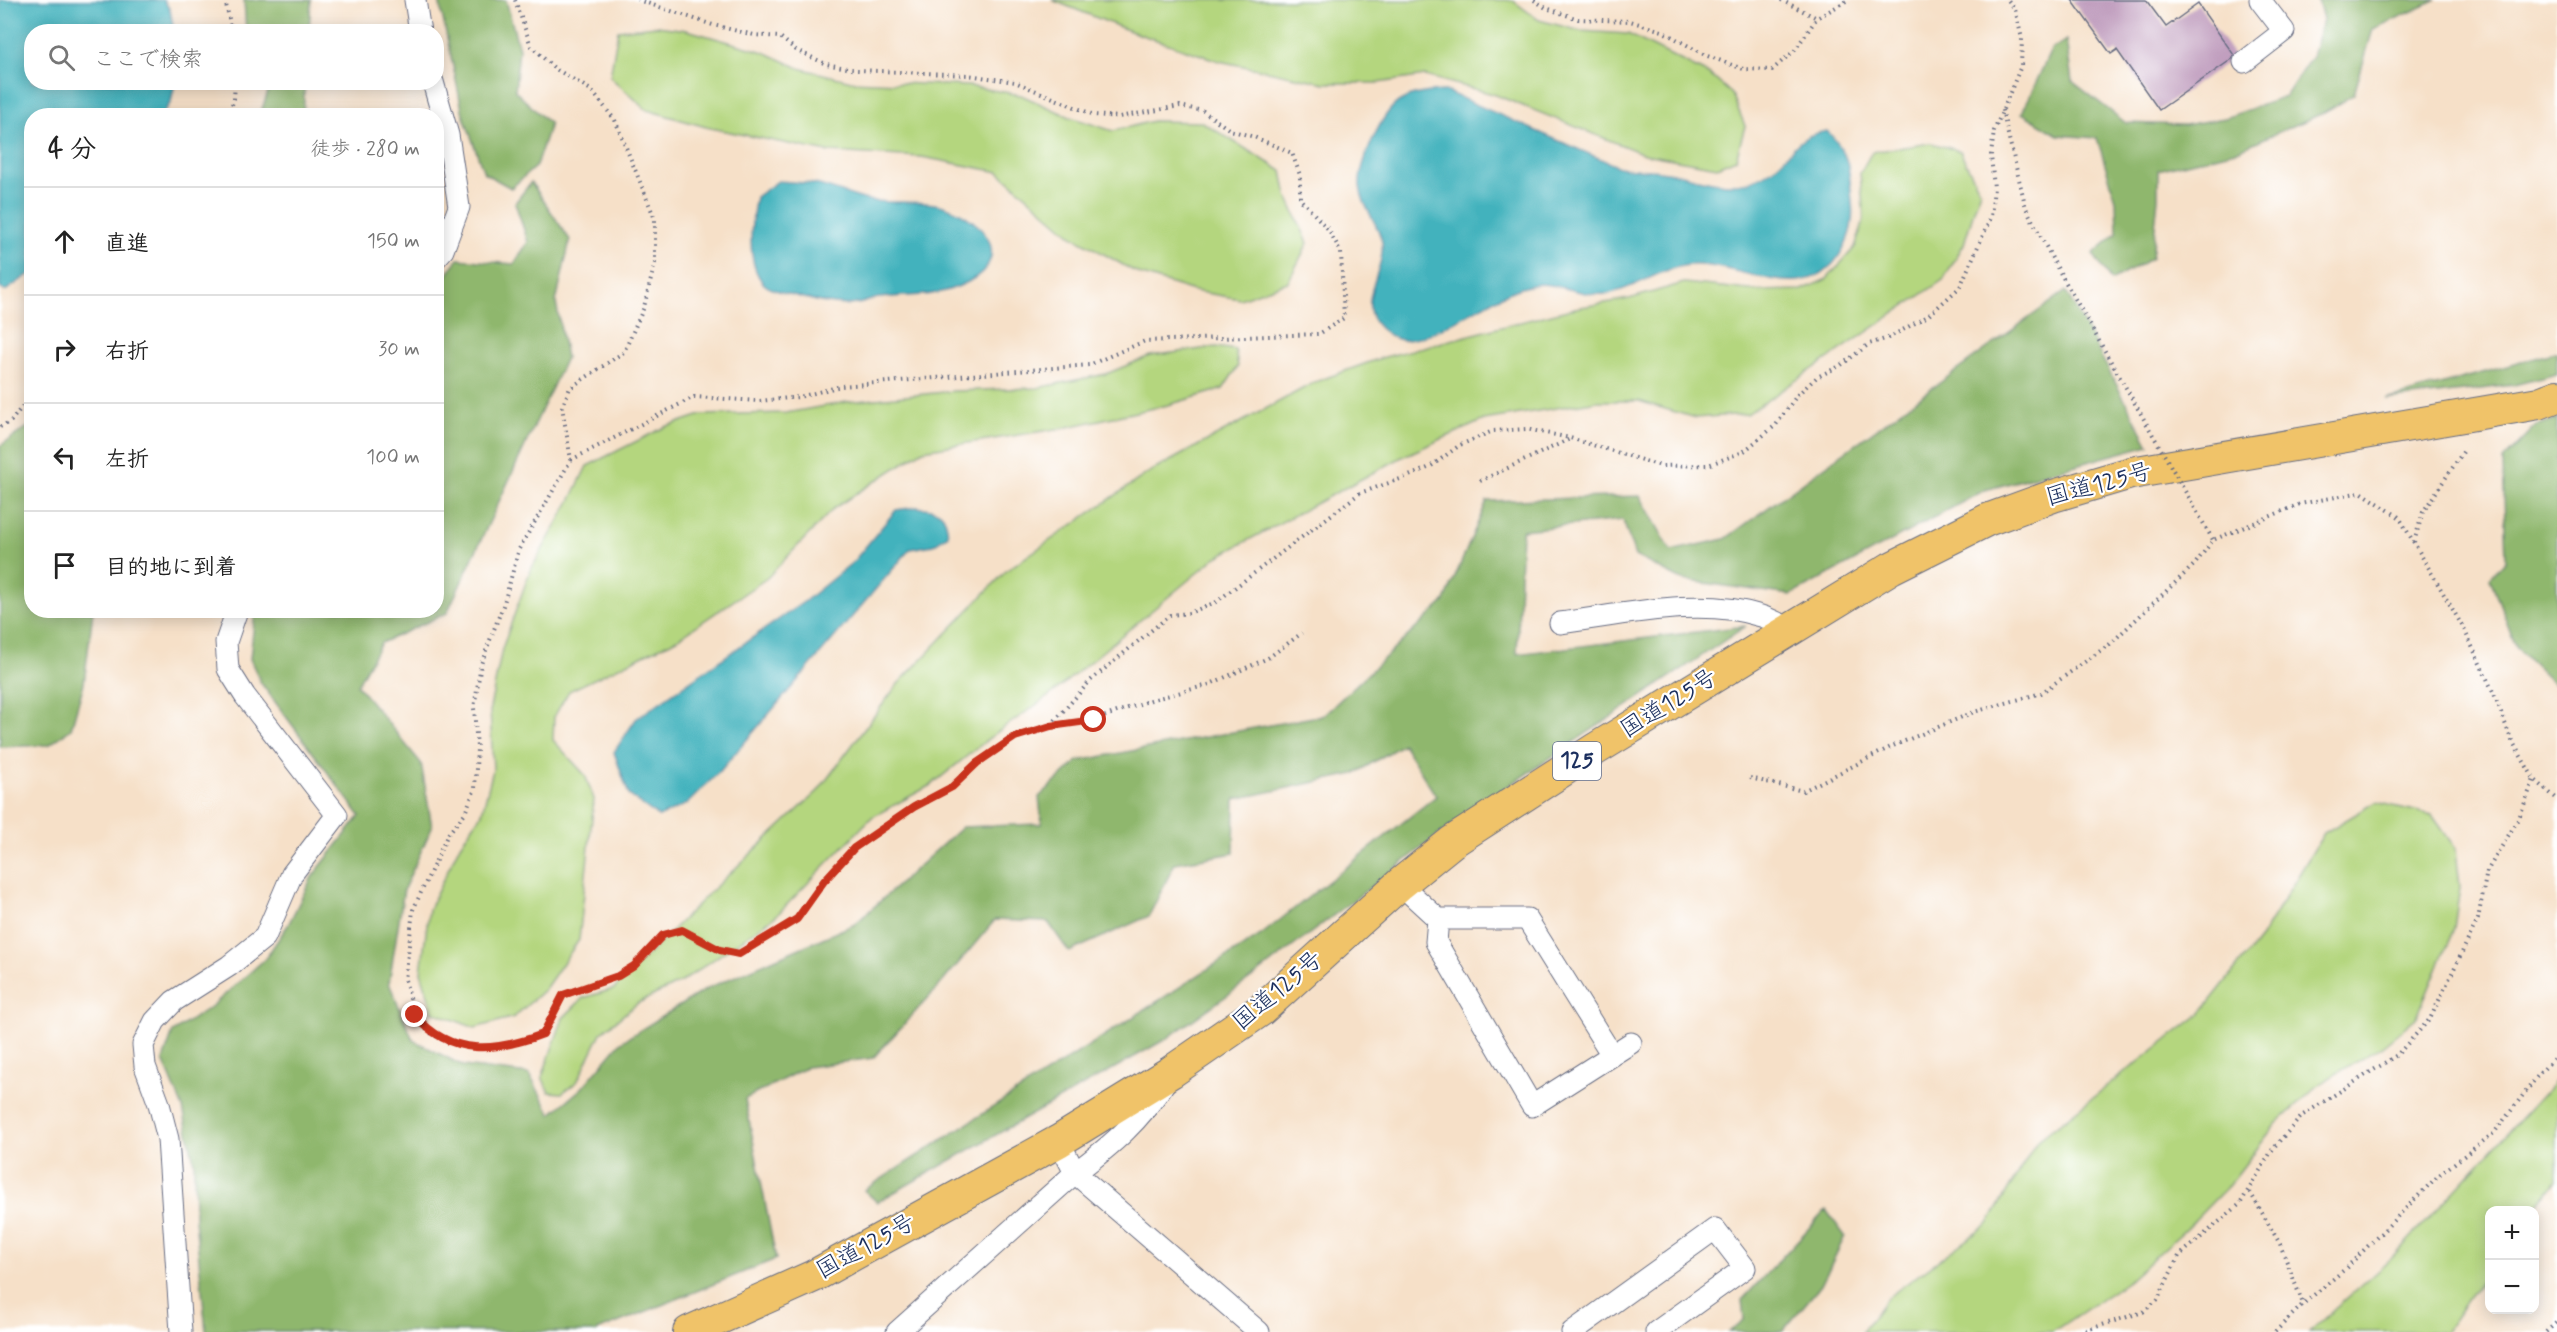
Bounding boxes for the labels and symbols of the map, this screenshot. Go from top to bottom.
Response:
street label: 国道125号 [2042,456,2156,514]
street label: 国道125号 [1615,662,1723,746]
route start [1080,706,1106,732]
road number: 125 [1553,742,1601,780]
street label: 国道125号 [1226,944,1330,1038]
route end [401,1001,427,1027]
street label: 国道125号 [811,1207,921,1287]

